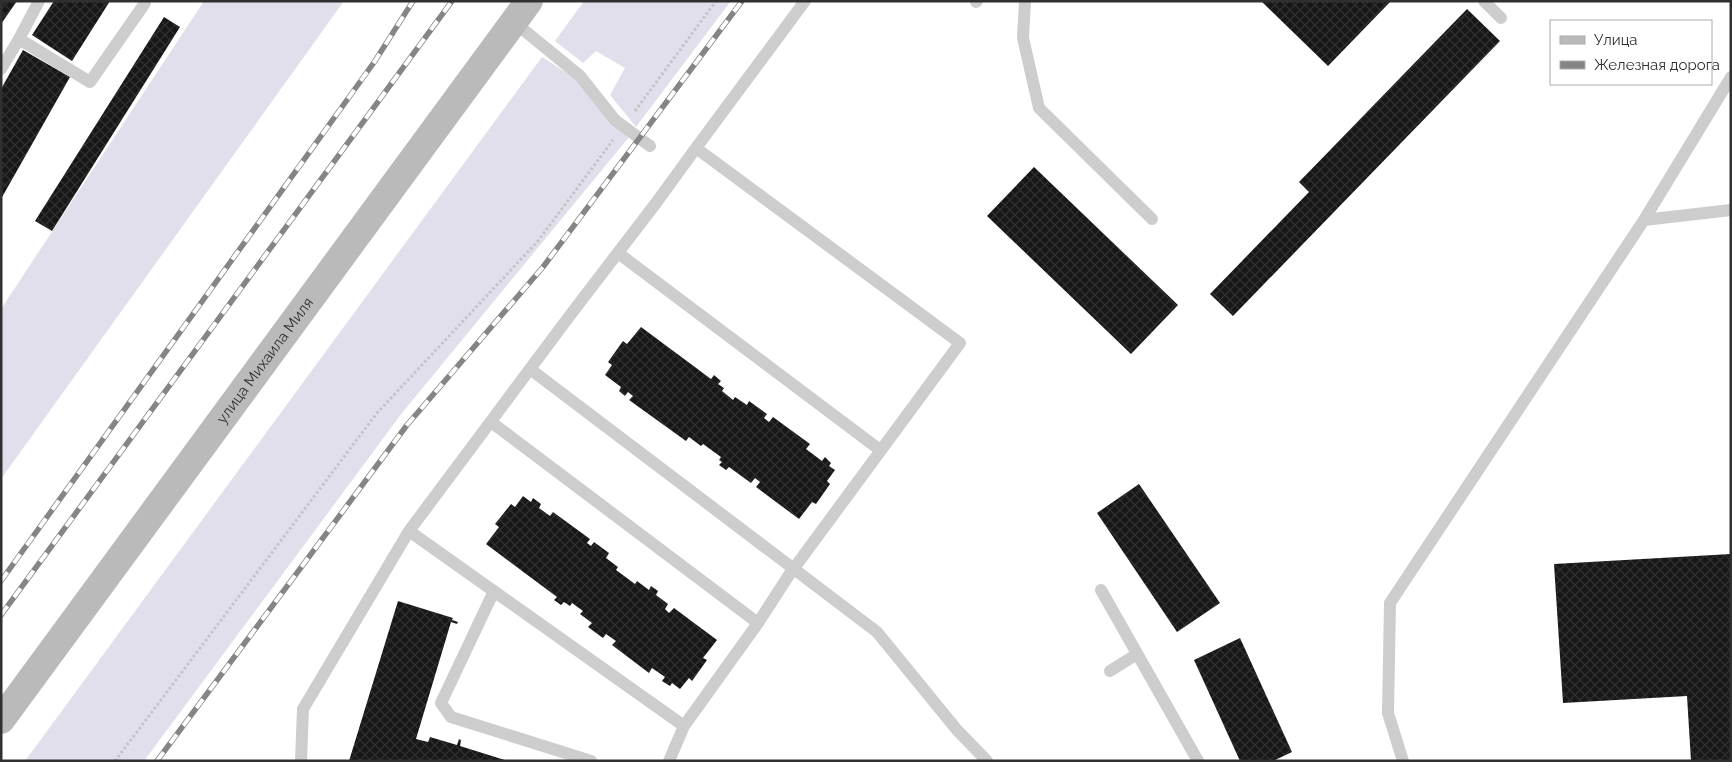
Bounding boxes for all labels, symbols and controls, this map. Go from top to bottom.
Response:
legend [1550,20,1712,85]
text: Улица [1594,31,1638,49]
text: Железная дорога [1594,56,1720,74]
street label: улица Михаила Миля [213,294,317,427]

